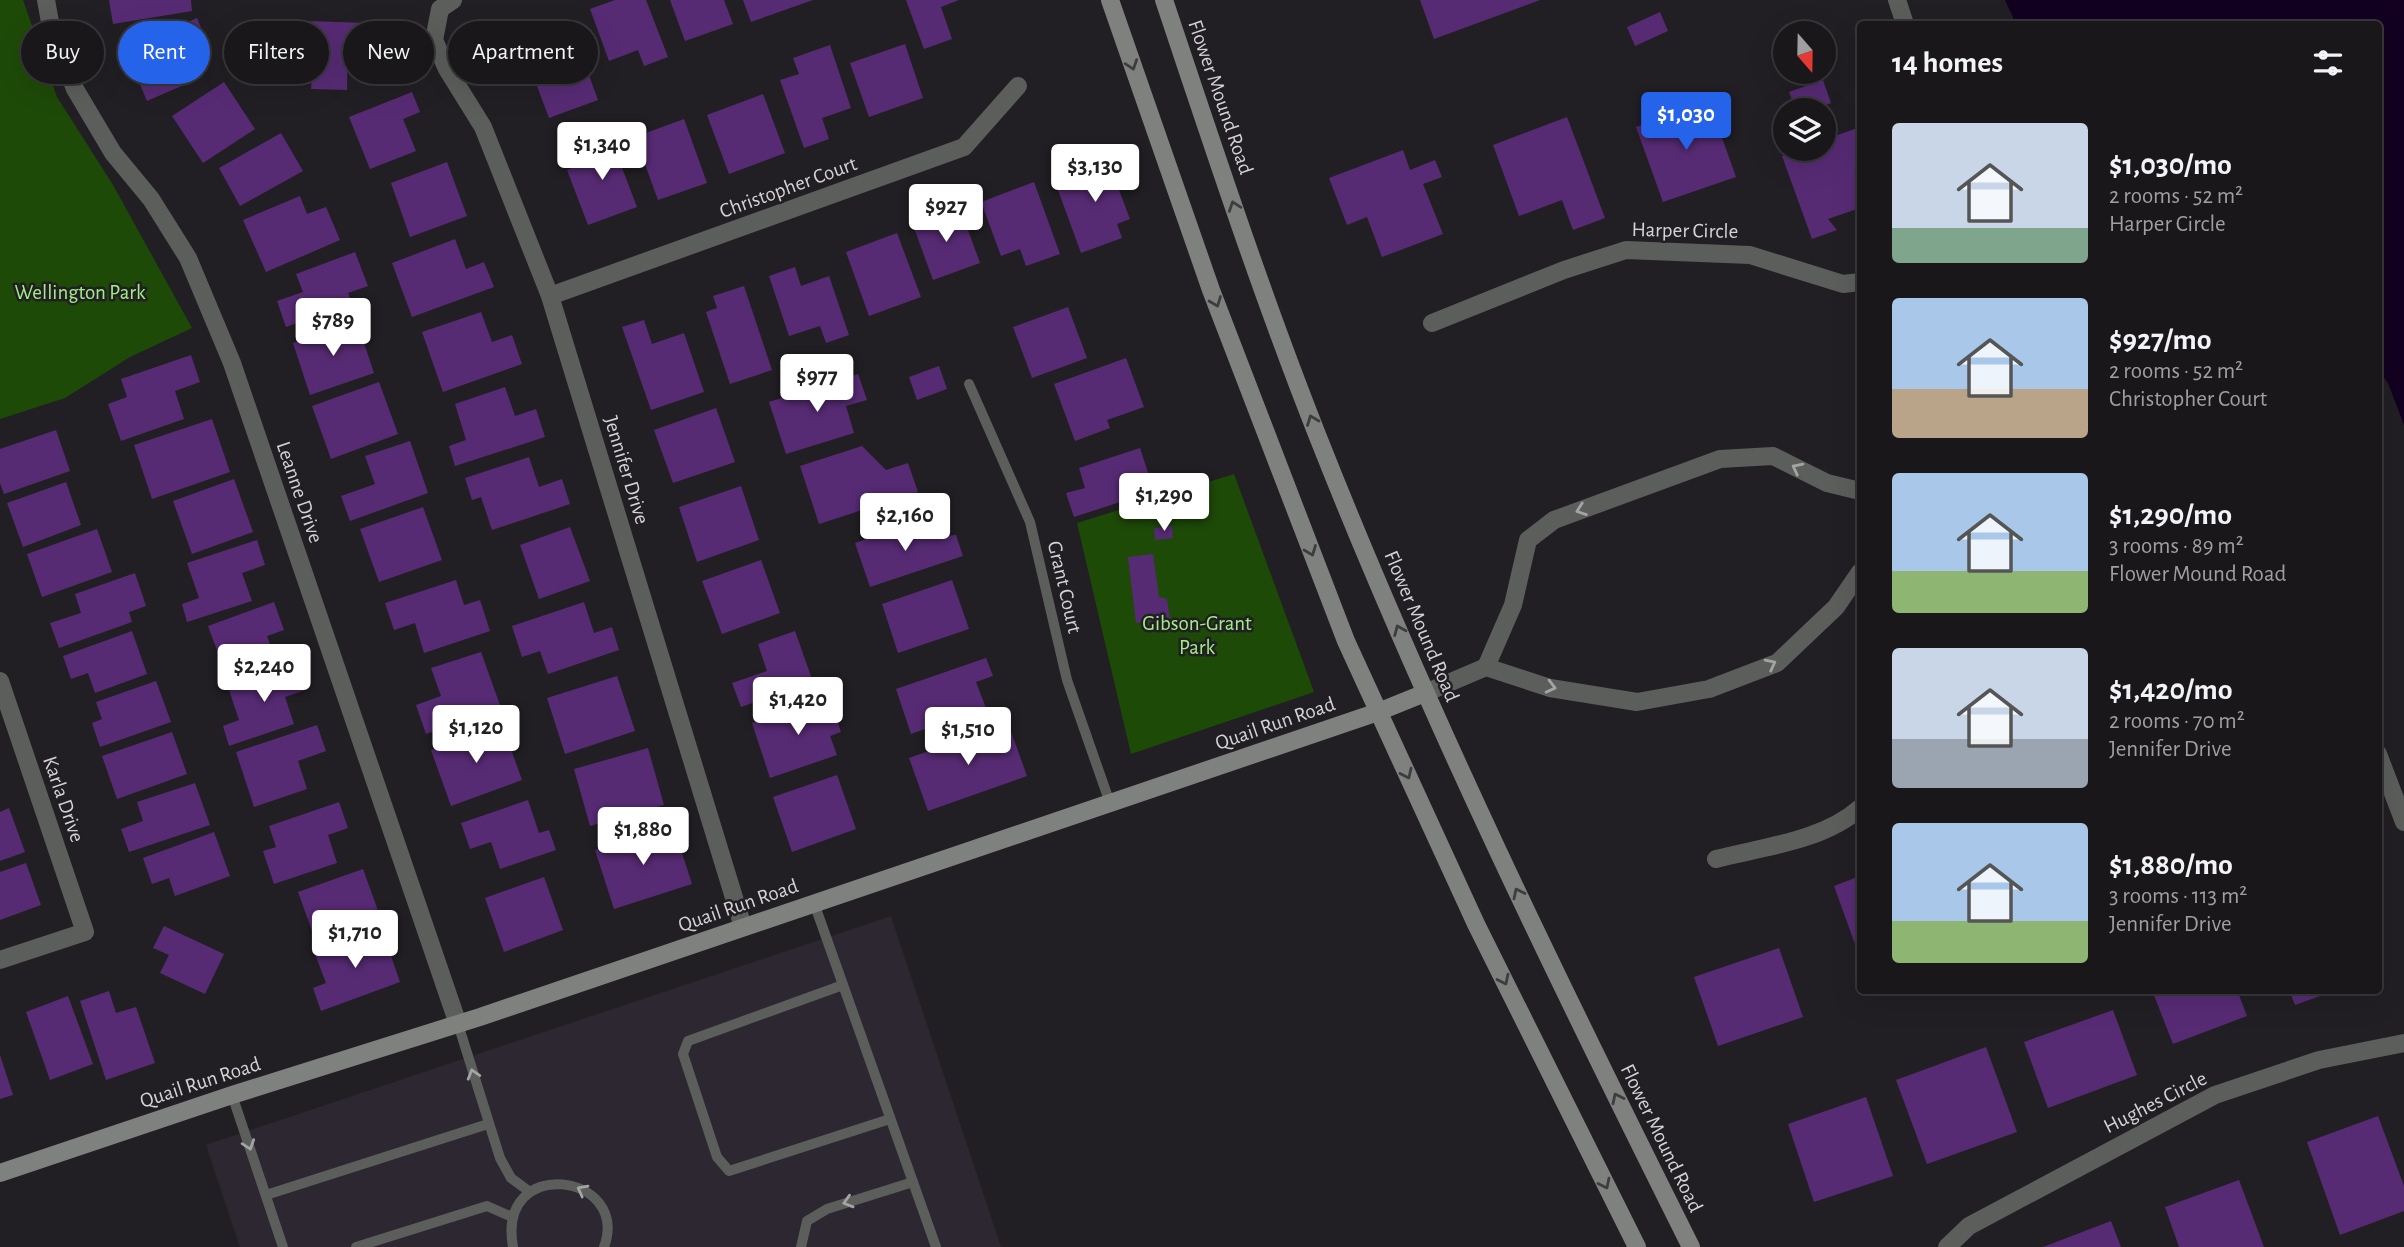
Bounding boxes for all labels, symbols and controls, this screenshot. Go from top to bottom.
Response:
street label: Flower Mound Road [1184,17,1257,177]
chip: Buy [21,21,104,84]
chip: Rent [118,21,210,84]
chip: Filters [224,21,329,84]
chip: New [343,21,434,84]
chip: Apartment [448,21,598,84]
north arrow [1773,21,1836,84]
map controls [1773,21,1836,161]
icon: filters [2309,44,2347,82]
text: 14 homes [1892,48,2003,78]
one-way arrow [1124,58,1138,70]
pin: $1,030 [1629,92,1743,152]
button: layers [1773,98,1836,161]
text: $1,030 [1657,103,1715,126]
pin: $1,340 [545,122,659,182]
text: $1,340 [573,133,631,156]
pin: $3,130 [1038,144,1152,204]
text: $1,030/mo [2109,150,2232,180]
icon: home [1948,151,2032,235]
street label: Christopher Court [717,153,860,222]
text: $3,130 [1067,155,1123,178]
pin: $927 [905,184,987,244]
text: 2 rooms · 52 m² [2109,185,2243,208]
text: $927 [925,195,967,218]
one-way arrow [1228,201,1242,213]
text: Harper Circle [2109,213,2226,236]
street label: Harper Circle [1632,219,1738,242]
park label: Wellington Park [14,282,146,303]
one-way arrow [1208,296,1222,308]
pin: $789 [292,298,374,358]
text: $789 [312,309,354,332]
text: $927/mo [2109,325,2212,355]
icon: home [1948,326,2032,410]
pin: $977 [776,354,858,414]
text: 2 rooms · 52 m² [2109,360,2243,383]
text: $977 [796,365,838,388]
text: Christopher Court [2109,388,2267,411]
street label: Jennifer Drive [600,414,653,527]
one-way arrow [1306,415,1320,427]
street label: Leanne Drive [272,439,327,546]
one-way arrow [1792,462,1804,476]
pin: $1,290 [1107,474,1221,533]
text: $1,290 [1135,484,1193,507]
pin: $2,160 [848,494,962,553]
text: $1,290/mo [2109,500,2232,530]
one-way arrow [1576,501,1588,515]
icon: home [1948,501,2032,585]
text: $2,160 [876,504,934,527]
text: 3 rooms · 89 m² [2109,535,2244,558]
street label: Grant Court [1044,539,1085,636]
one-way arrow [1302,544,1316,556]
street label: Flower Mound Road [1380,548,1463,705]
text: Flower Mound Road [2109,563,2286,586]
park label: Gibson-Grant Park [1142,613,1252,658]
one-way arrow [1393,625,1407,637]
pin: $2,240 [207,644,321,704]
text: $2,240 [234,655,294,678]
one-way arrow [1764,659,1776,673]
text: $1,420/mo [2109,675,2233,705]
icon: home [1948,676,2032,760]
pin: $1,420 [741,678,855,737]
one-way arrow [1545,679,1557,693]
text: $1,420 [769,688,827,711]
street label: Quail Run Road [1212,693,1338,754]
pin: $1,120 [419,706,533,765]
pin: $1,510 [911,708,1025,767]
text: 2 rooms · 70 m² [2109,710,2245,733]
text: $1,120 [449,716,504,739]
text: $1,510 [941,718,995,741]
text: Jennifer Drive [2109,738,2232,761]
street label: Karla Drive [39,753,88,845]
one-way arrow [1399,767,1413,779]
pin: $1,880 [586,808,700,867]
text: $1,880 [614,818,672,841]
text: $1,880/mo [2109,850,2233,880]
icon: home [1948,851,2032,935]
street label: Quail Run Road [675,875,801,936]
text: 3 rooms · 113 m² [2109,885,2247,908]
one-way arrow [1512,888,1526,900]
pin: $1,710 [298,911,412,970]
text: Jennifer Drive [2109,913,2232,936]
text: $1,710 [328,921,382,944]
one-way arrow [1496,973,1510,985]
street label: Quail Run Road [137,1053,263,1112]
street label: Flower Mound Road [1617,1061,1707,1216]
one-way arrow [467,1068,482,1080]
street label: Hughes Circle [2100,1068,2210,1137]
one-way arrow [1612,1093,1626,1105]
one-way arrow [241,1138,255,1151]
one-way arrow [1596,1177,1610,1189]
one-way arrow [576,1185,589,1198]
one-way arrow [842,1194,854,1209]

